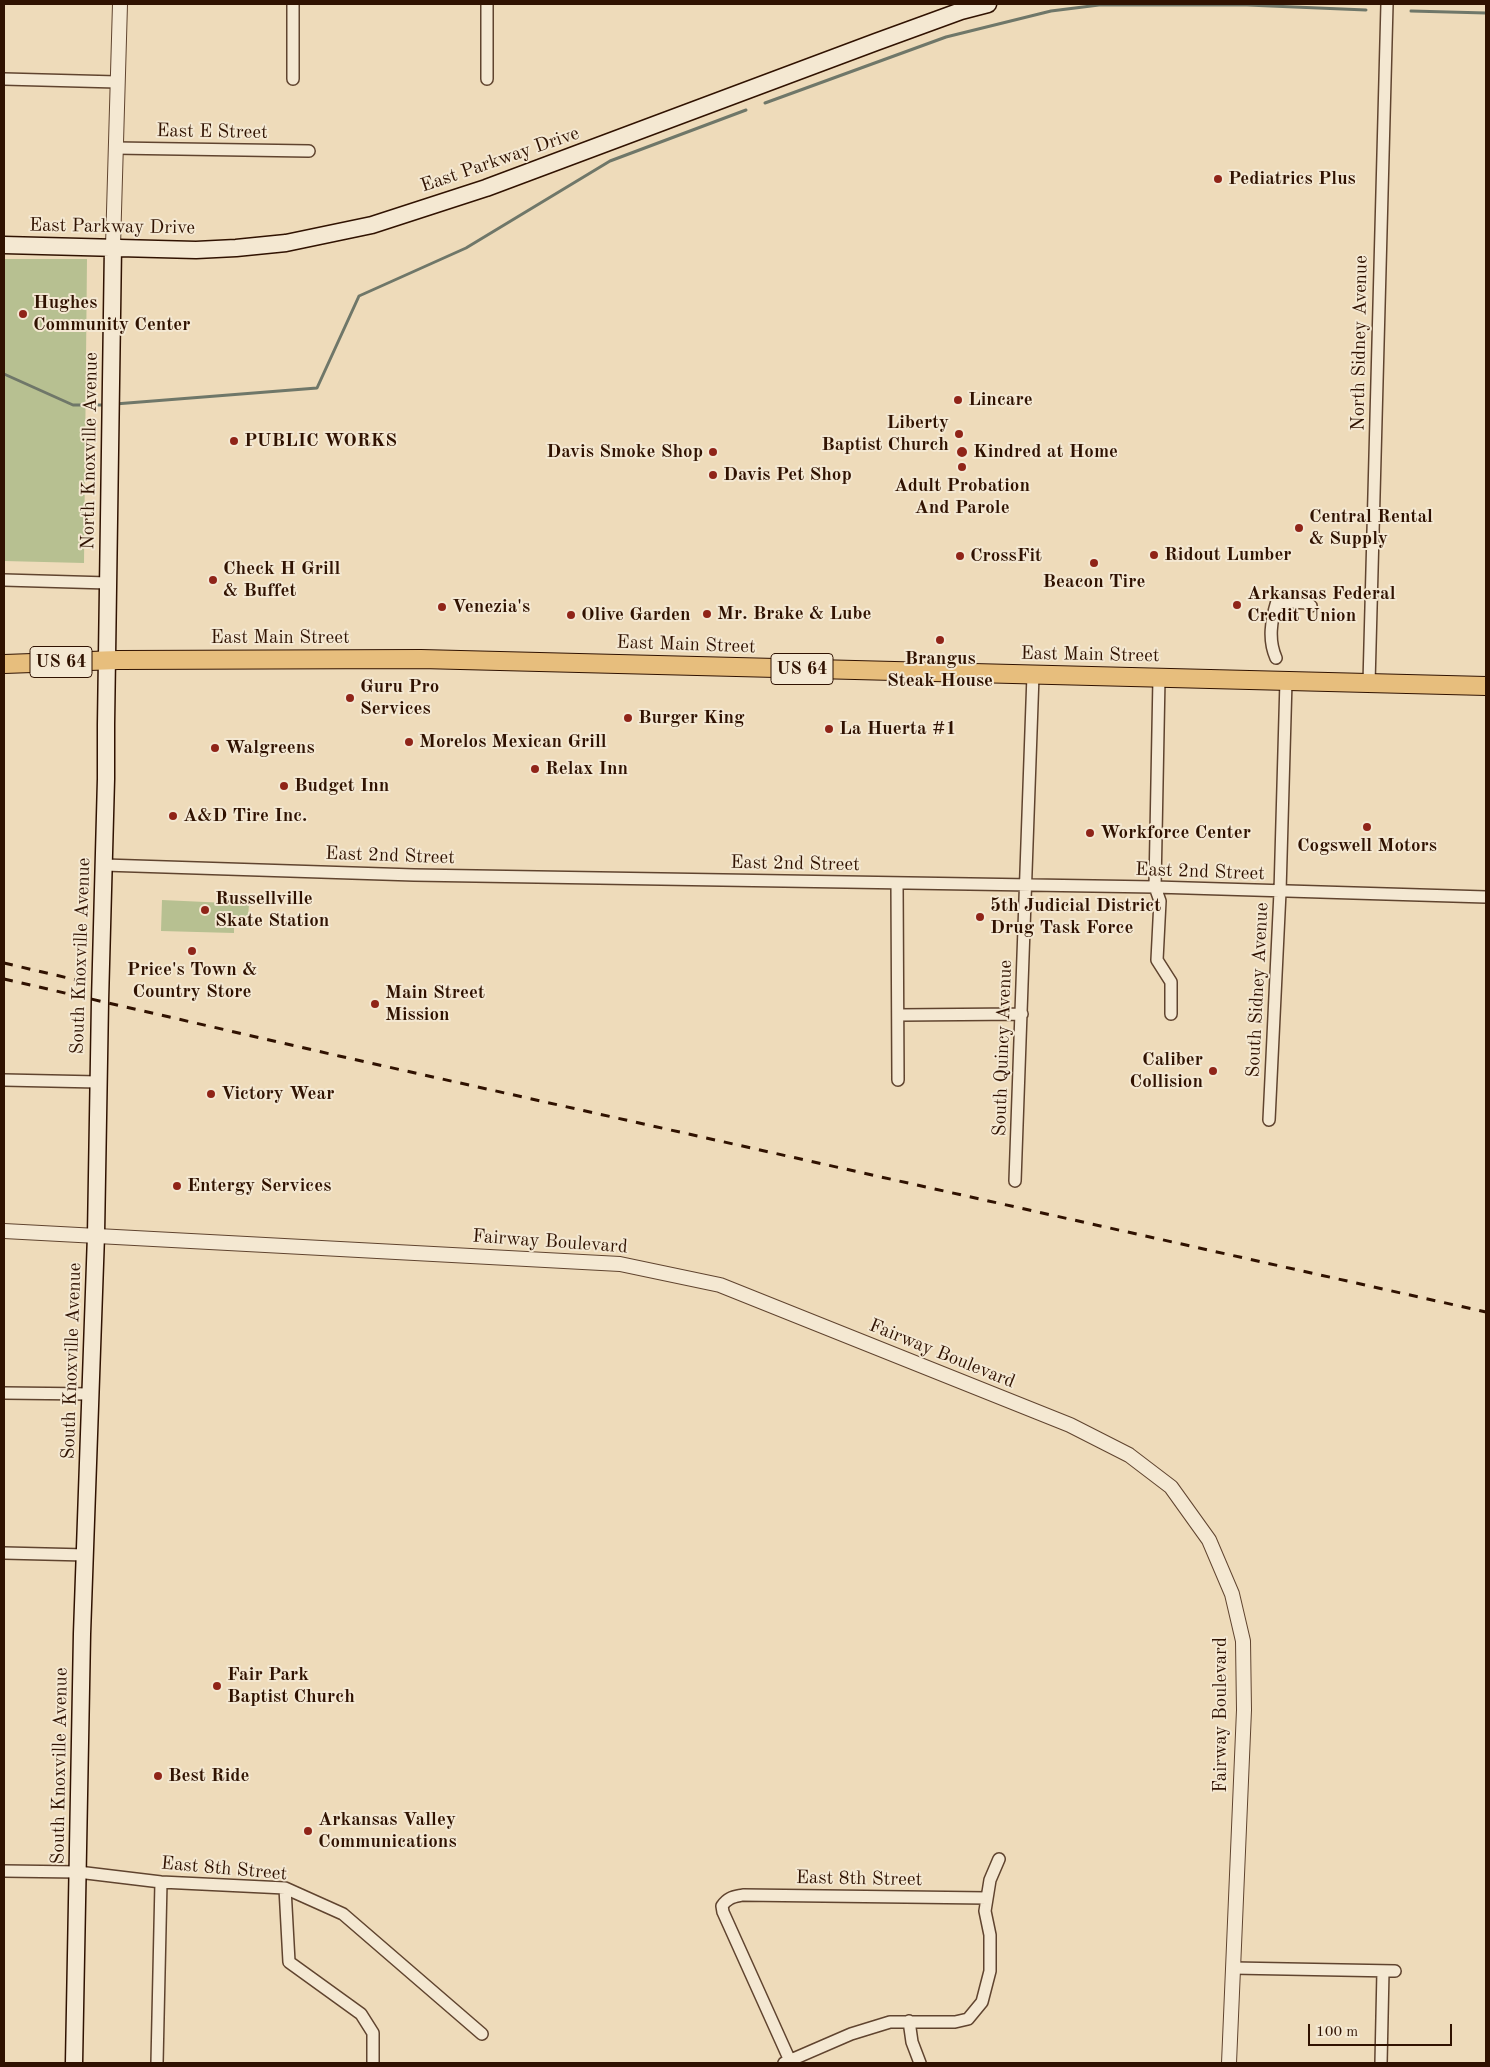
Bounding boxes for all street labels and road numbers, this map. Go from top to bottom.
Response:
street label: East E Street [156,120,268,144]
street label: East Parkway Drive [418,122,582,198]
street label: East Parkway Drive [29,214,195,240]
street label: North Sidney Avenue [1347,255,1373,431]
street label: North Knoxville Avenue [77,352,103,550]
street label: East Main Street [210,627,350,649]
street label: East Main Street [616,631,756,659]
street label: East Main Street [1020,642,1160,668]
road number: US 64 [30,646,92,678]
road number: US 64 [771,654,833,684]
street label: East 2nd Street [325,842,455,870]
street label: East 2nd Street [730,851,860,877]
street label: South Knoxville Avenue [66,857,96,1055]
street label: East 2nd Street [1135,858,1265,886]
street label: South Sidney Avenue [1242,902,1274,1078]
street label: South Quincy Avenue [989,959,1017,1137]
street label: Fairway Boulevard [472,1225,628,1259]
street label: South Knoxville Avenue [57,1262,87,1460]
street label: Fairway Boulevard [866,1314,1018,1394]
street label: Fairway Boulevard [1210,1637,1232,1793]
street label: South Knoxville Avenue [47,1667,73,1865]
street label: East 8th Street [160,1852,288,1886]
street label: East 8th Street [796,1866,922,1892]

